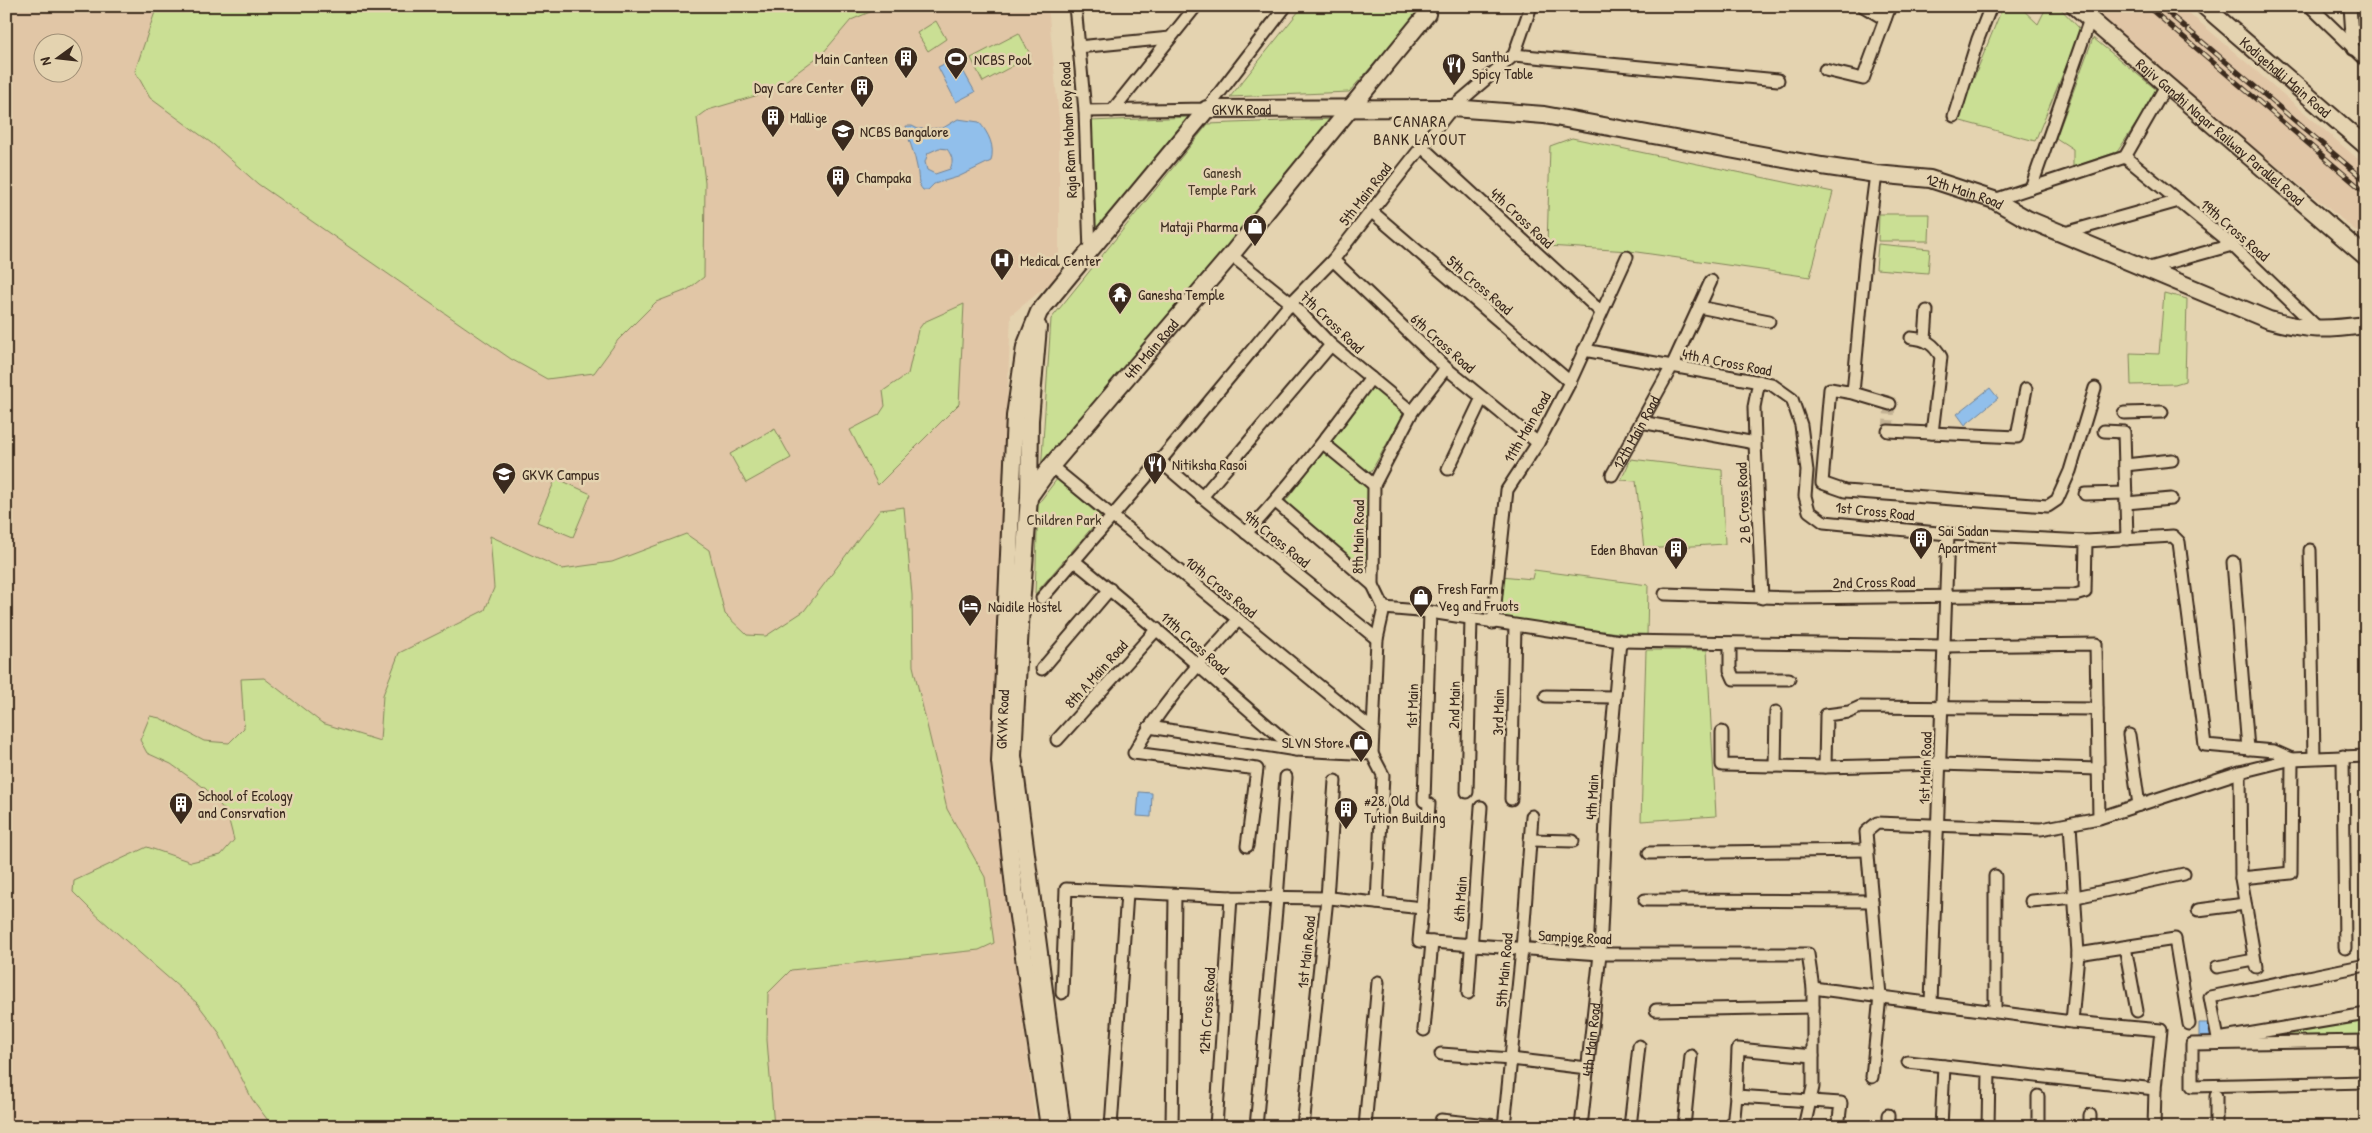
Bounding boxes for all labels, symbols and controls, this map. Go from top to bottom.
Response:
street label: Kodigehalli Main Road [2236,31,2336,122]
north arrow [32,32,82,82]
building icon: Main Canteen [893,45,919,79]
sports icon: NCBS Pool [943,46,969,80]
place label: Santhu Spicy Table [1472,46,1533,84]
place label: Main Canteen [815,48,888,69]
place label: NCBS Pool [974,49,1031,70]
restaurant icon: Santhu Spicy Table [1441,52,1467,86]
street label: Rajiv Gandhi Nagar Railway Parallel Road [2132,53,2309,210]
text: N [35,55,55,68]
street label: Raja Ram Mohan Roy Road [1054,61,1082,199]
building icon: Day Care Center [849,74,875,108]
place label: Day Care Center [754,77,844,98]
street label: GKVK Road [1212,98,1271,119]
building icon: Mallige [760,104,786,138]
place label: Mallige [790,107,827,128]
district label: CANARA BANK LAYOUT [1373,110,1467,150]
school or university icon: NCBS Bangalore [830,118,856,152]
place label: NCBS Bangalore [860,121,949,142]
street label: 5th Main Road [1334,158,1396,230]
park label: Ganesh Temple Park [1188,162,1256,200]
building icon: Champaka [825,164,851,198]
place label: Champaka [856,167,911,188]
street label: 12th Main Road [1926,168,2008,214]
street label: 4th Cross Road [1486,183,1559,253]
street label: 19th Cross Road [2196,194,2274,266]
shop icon: Mataji Pharma [1242,213,1268,247]
place label: Mataji Pharma [1161,216,1238,237]
hospital icon: Medical Center [989,247,1015,281]
place label: Medical Center [1020,250,1101,271]
street label: 5th Cross Road [1443,251,1518,320]
temple icon: Ganesha Temple [1107,281,1133,315]
place label: Ganesha Temple [1138,284,1225,305]
street label: 7th Cross Road [1295,286,1369,358]
street label: 6th Cross Road [1406,308,1480,378]
street label: 4th Main Road [1119,314,1183,384]
street label: 4th A Cross Road [1680,343,1774,381]
street label: 11th Main Road [1498,388,1556,466]
street label: 12th Main Road [1607,392,1664,472]
restaurant icon: Nitiksha Rasoi [1142,451,1168,485]
place label: Nitiksha Rasoi [1172,454,1247,475]
school or university icon: GKVK Campus [491,461,517,495]
street label: 2 B Cross Road [1730,462,1756,544]
place label: GKVK Campus [522,464,599,485]
street label: 1st Cross Road [1834,496,1916,526]
street label: 8th Main Road [1347,499,1369,574]
street label: 9th Cross Road [1239,506,1315,572]
park label: Children Park [1027,509,1101,530]
place label: Sai Sadan Apartment [1938,520,1998,558]
building icon: Sai Sadan Apartment [1908,526,1934,560]
building icon: Eden Bhavan [1663,536,1689,570]
place label: Eden Bhavan [1591,539,1658,560]
street label: 10th Cross Road [1181,552,1261,623]
street label: 2nd Cross Road [1832,571,1916,593]
place label: Fresh Farm Veg and Fruots [1437,578,1519,616]
shop icon: Fresh Farm Veg and Fruots [1408,584,1434,618]
hotel icon: Naidile Hostel [957,593,983,627]
place label: Naidile Hostel [988,596,1062,617]
street label: 11th Cross Road [1156,607,1234,679]
street label: 8th A Main Road [1060,635,1132,713]
street label: 2nd Main [1443,681,1465,729]
street label: 1st Main [1401,683,1423,729]
street label: 3rd Main [1487,688,1509,736]
street label: GKVK Road [990,689,1014,750]
shop icon: SLVN Store [1348,729,1374,763]
street label: 1st Main Road [1913,731,1937,805]
place label: SLVN Store [1282,732,1344,753]
street label: 4th Main [1580,774,1604,820]
place label: School of Ecology and Consrvation [198,785,293,823]
place label: #28, Old Tution Building [1364,790,1446,828]
building icon: School of Ecology and Consrvation [168,791,194,825]
building icon: #28, Old Tution Building [1333,796,1359,830]
street label: 6th Main [1448,875,1472,923]
street label: 1st Main Road [1292,915,1320,989]
street label: Sampige Road [1538,925,1612,949]
street label: 5th Main Road [1490,932,1518,1008]
street label: 12th Cross Road [1193,967,1221,1055]
street label: 4th Main Road [1576,1002,1605,1077]

